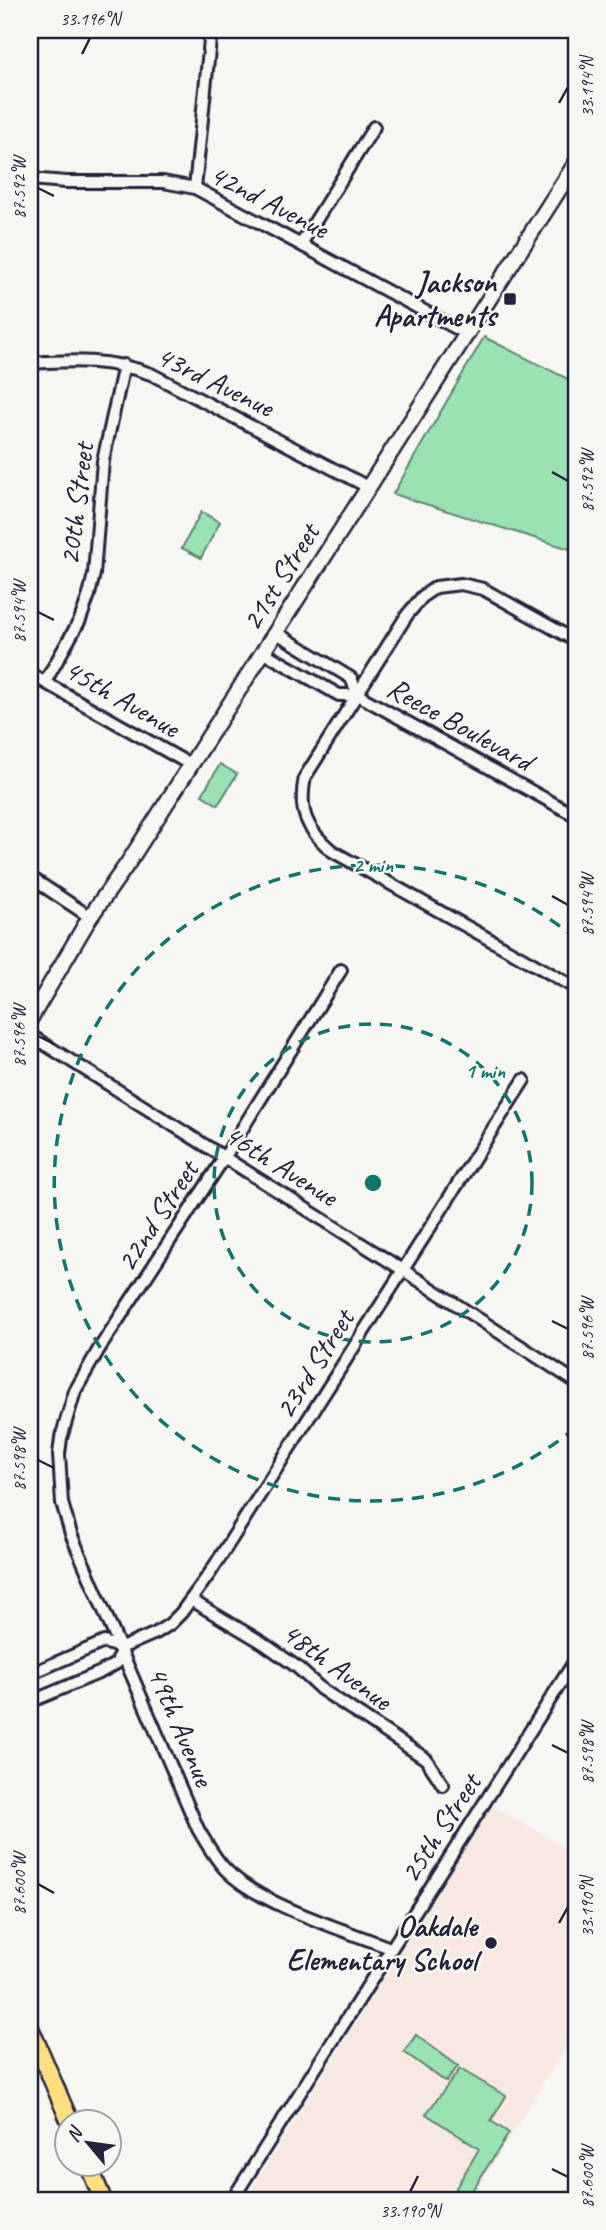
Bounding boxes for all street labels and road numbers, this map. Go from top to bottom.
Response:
street label: 42nd Avenue [203,155,337,248]
street label: 43rd Avenue [150,336,282,427]
street label: 20th Street [50,438,103,567]
street label: 21st Street [232,514,329,638]
street label: 45th Avenue [58,650,188,747]
street label: Reece Boulevard [381,668,543,782]
street label: 46th Avenue [217,1115,347,1216]
street label: 22nd Street [107,1151,208,1278]
street label: 23rd Street [266,1300,364,1426]
street label: 48th Avenue [274,1613,401,1720]
street label: 49th Avenue [139,1660,224,1794]
street label: 25th Street [391,1764,491,1890]

